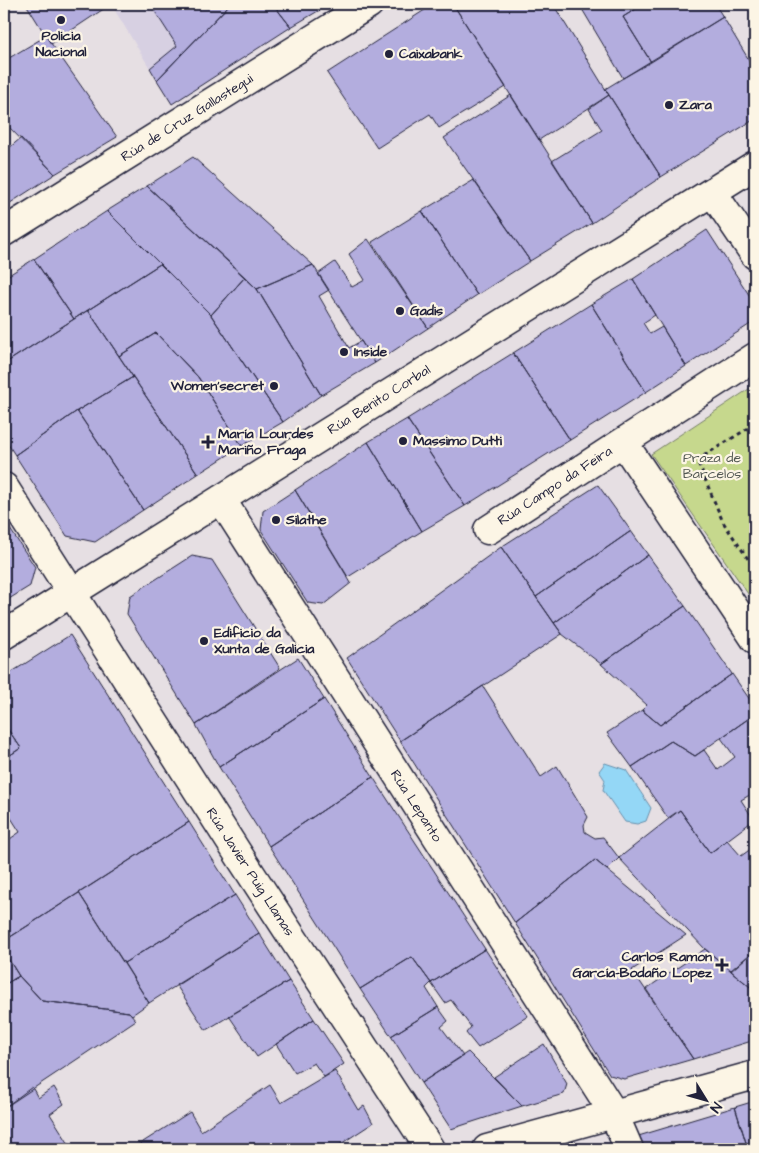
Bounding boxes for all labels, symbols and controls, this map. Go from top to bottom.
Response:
marker: Policia Nacional [55,14,67,26]
place label: Policia Nacional [35,26,87,62]
place label: Caixabank [399,44,463,64]
marker: Caixabank [383,48,395,60]
street label: Rúa de Cruz Gallastegui [117,69,257,167]
place label: Zara [679,95,713,115]
marker: Zara [663,99,675,111]
place label: Gadis [410,301,443,321]
marker: Gadis [394,305,406,317]
place label: Inside [354,342,387,362]
marker: Inside [338,346,350,358]
street label: Rúa Benito Corbal [324,360,434,440]
place label: Women'secret [170,376,264,396]
marker: Women'secret [268,380,280,392]
place label: María Lourdes Mariño Fraga [218,424,313,461]
place label: Massimo Dutti [413,431,503,451]
marker: Massimo Dutti [397,435,409,447]
marker: María Lourdes Mariño Fraga [202,436,214,448]
street label: Rúa Campo da Feira [494,441,616,531]
park label: Praza de Barcelos [683,448,742,484]
place label: Silathe [285,510,327,530]
marker: Silathe [270,514,282,526]
place label: Edificio da Xunta de Galicia [214,623,315,659]
marker: Edificio da Xunta de Galicia [198,635,210,647]
street label: Rúa Lepanto [385,766,447,846]
street label: Rúa Javier Puig Llamas [201,804,299,940]
place label: Carlos Ramon García-Bodaño Lopez [573,947,713,983]
marker: Carlos Ramon García-Bodaño Lopez [716,959,728,971]
north arrow [682,1076,732,1126]
text: N [705,1098,726,1117]

